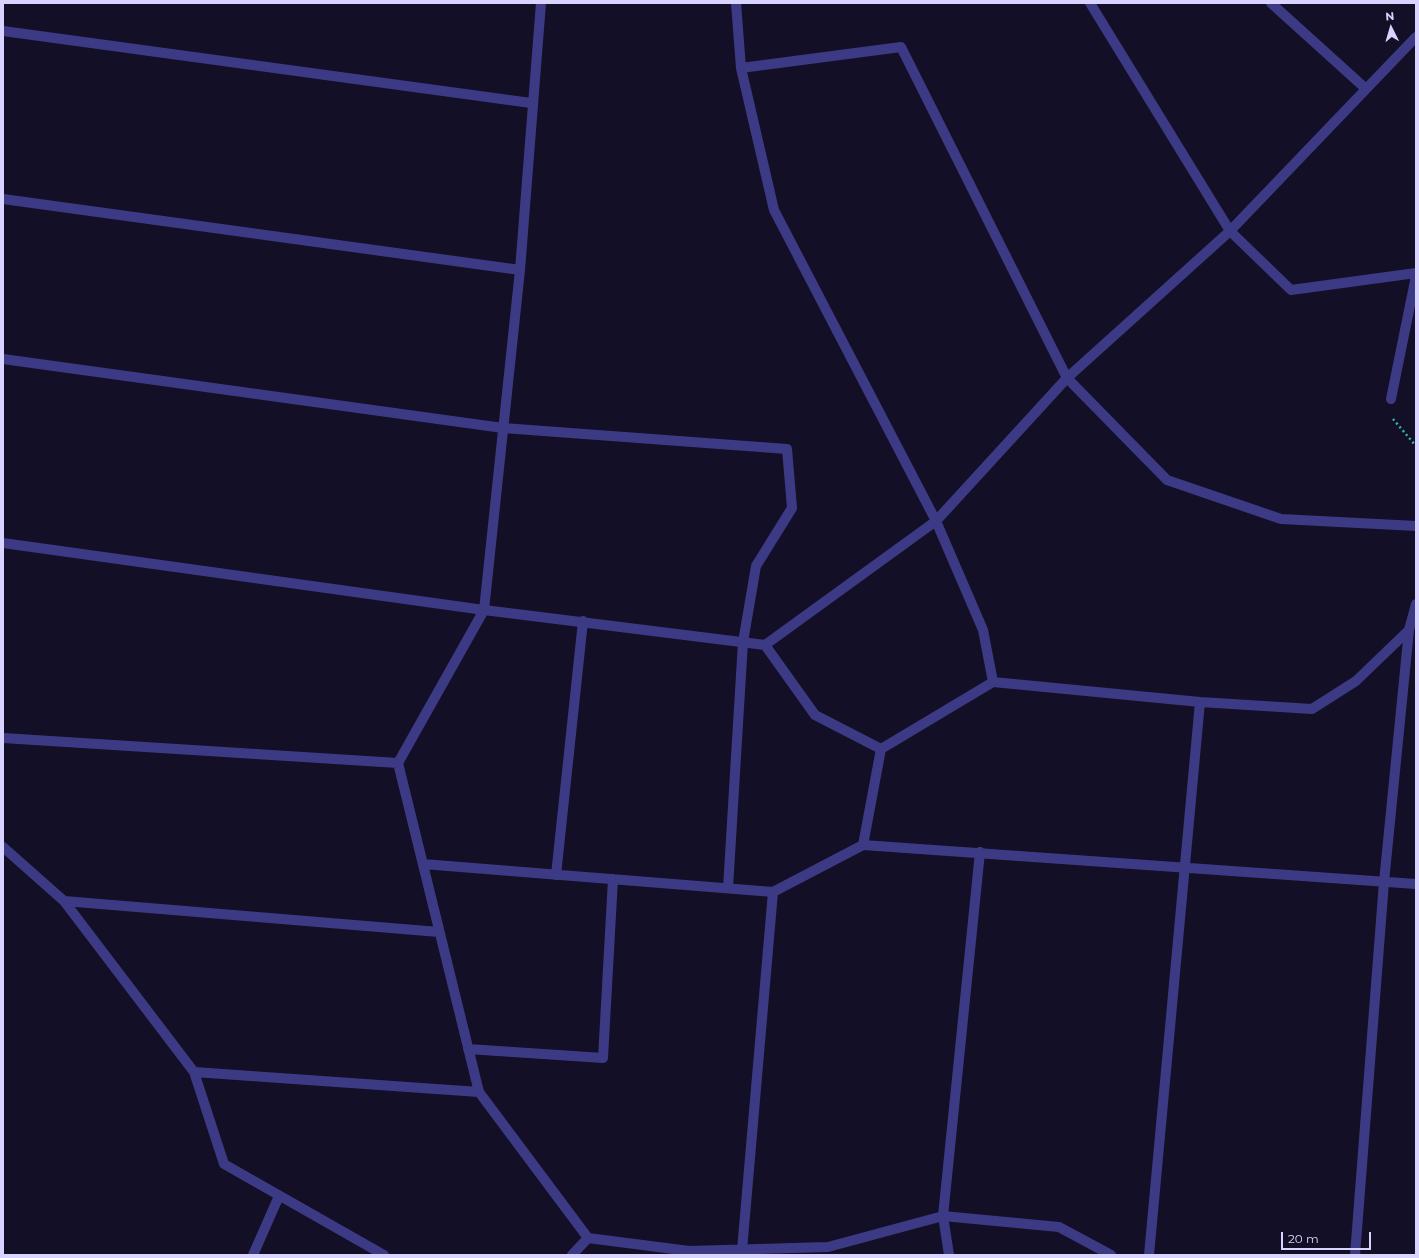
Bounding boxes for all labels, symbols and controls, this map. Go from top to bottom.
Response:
north arrow [1371,8,1411,48]
text: N [1385,9,1395,23]
scale bar [1283,1224,1373,1250]
text: 20 m [1288,1231,1319,1246]

